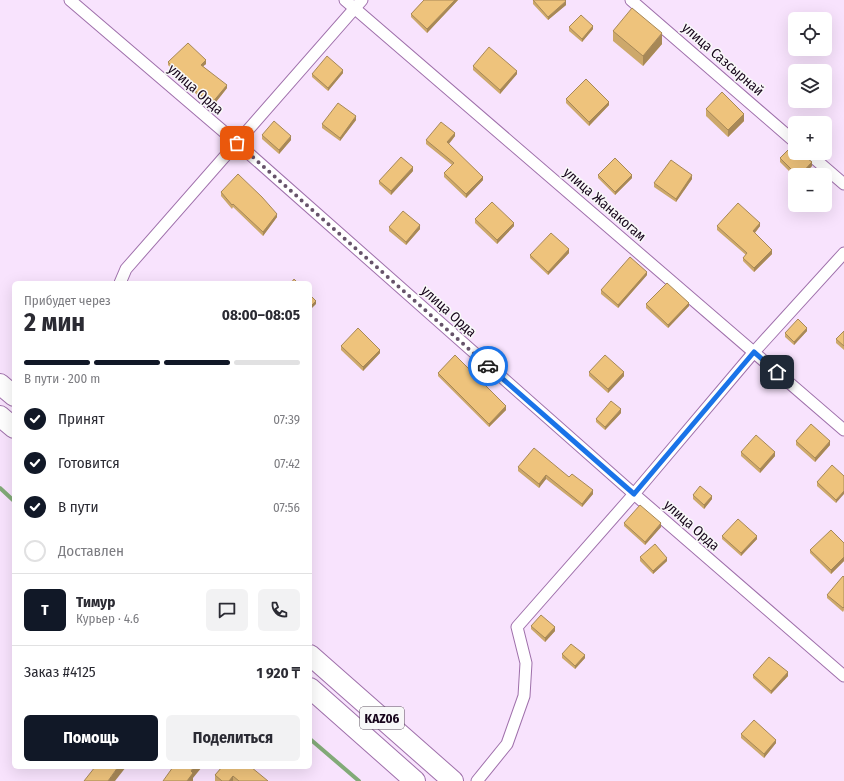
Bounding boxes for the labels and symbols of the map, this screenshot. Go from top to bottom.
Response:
street label: улица Сазсырнай [678,19,767,100]
street label: улица Орда [164,61,227,118]
pin [220,126,254,160]
street label: улица Жанакогам [560,164,649,245]
street label: улица Орда [418,282,480,341]
courier [468,346,508,386]
pin [760,355,794,389]
street label: улица Орда [660,497,723,554]
road number: KАZ06 [360,707,404,729]

